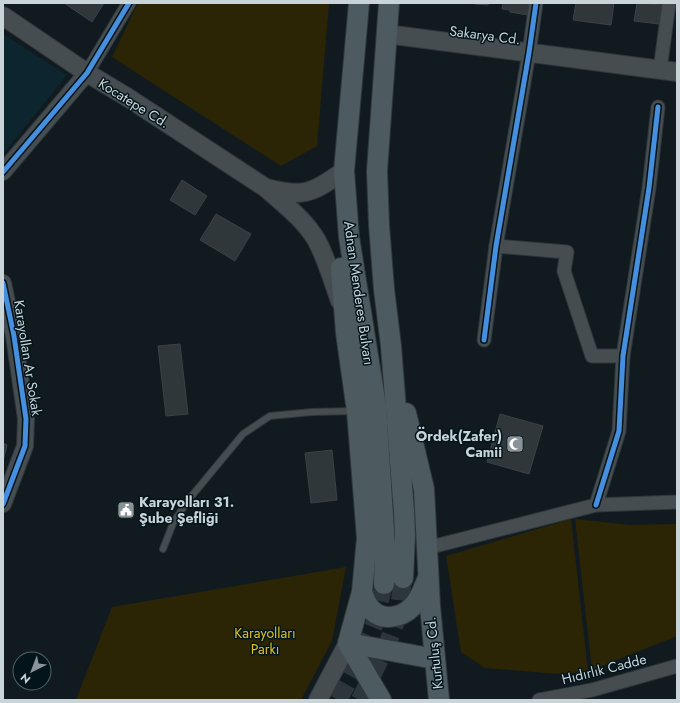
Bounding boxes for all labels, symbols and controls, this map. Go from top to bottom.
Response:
street label: Sakarya Cd. [448,21,522,49]
street label: Kocatepe Cd. [95,73,173,133]
street label: Adnan Menderes Bulvarı [339,220,379,366]
street label: Karayollan Ar Sokak [9,299,47,418]
place label: Ördek(Zafer) Camii [416,426,502,462]
mosque icon: Ördek(Zafer) Camii [505,434,525,454]
place label: Karayolları 31. Şube Şefliği [139,492,234,528]
public building icon: Karayolları 31. Şube Şefliği [116,500,136,520]
street label: Kurtuluş Cd. [420,616,448,690]
park label: Karayolları Parkı [234,623,296,659]
street label: Hıdırlık Cadde [559,649,649,689]
north arrow [12,651,52,691]
text: N [17,670,34,687]

